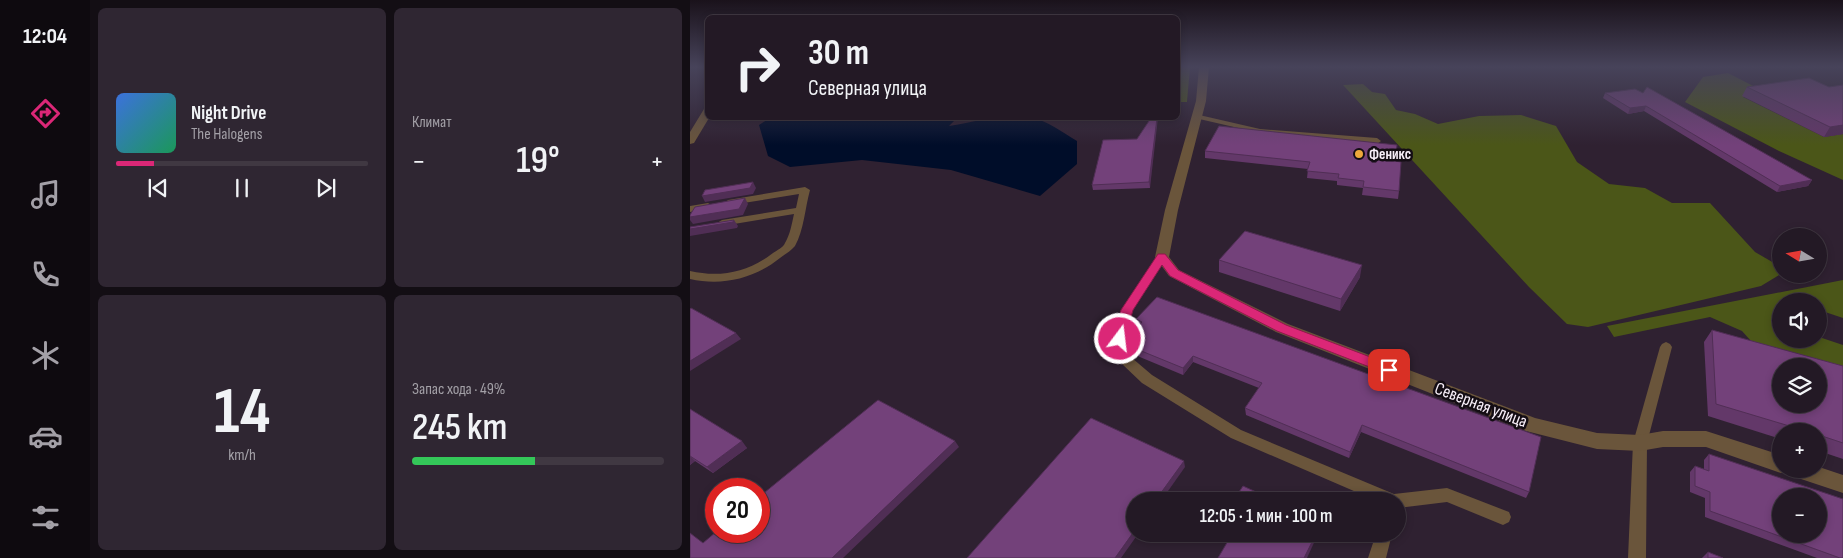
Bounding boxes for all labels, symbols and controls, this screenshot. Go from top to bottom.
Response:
text: 12:04 [23,23,67,50]
text: 30 m [808,32,869,75]
icon: right [725,35,790,100]
text: Северная улица [808,75,927,102]
icon: directions [28,96,63,131]
text: Night Drive [191,102,266,125]
text: Климат [412,113,452,132]
text: The Halogens [191,125,262,144]
text: 19° [516,138,560,183]
text: − [412,145,426,178]
text: + [650,145,664,178]
place label: Феникс [1369,145,1411,164]
marker: Феникс [1353,148,1365,160]
icon: previous [144,174,172,202]
icon: pause [228,174,256,202]
icon: next [312,174,340,202]
icon: music [28,177,63,212]
north arrow [1772,228,1828,282]
map controls [1772,228,1827,543]
icon: phone [28,257,63,292]
button: sound [1772,293,1827,348]
position arrow [1093,312,1145,364]
icon: climate [28,338,63,373]
pin [1368,349,1410,391]
icon: arrive [1375,356,1403,384]
button: layers [1772,358,1827,413]
text: 14 [214,374,270,452]
street label: Северная улица [1432,378,1530,432]
text: Запас хода · 49% [412,380,505,399]
text: 245 km [412,405,507,450]
icon: car [28,419,63,454]
button: + [1772,423,1827,478]
text: km/h [228,446,256,465]
speed limit sign: 20 [705,478,770,543]
button: − [1772,488,1827,543]
icon: filters [28,500,63,535]
text: 12:05 · 1 мин · 100 m [1200,505,1332,528]

